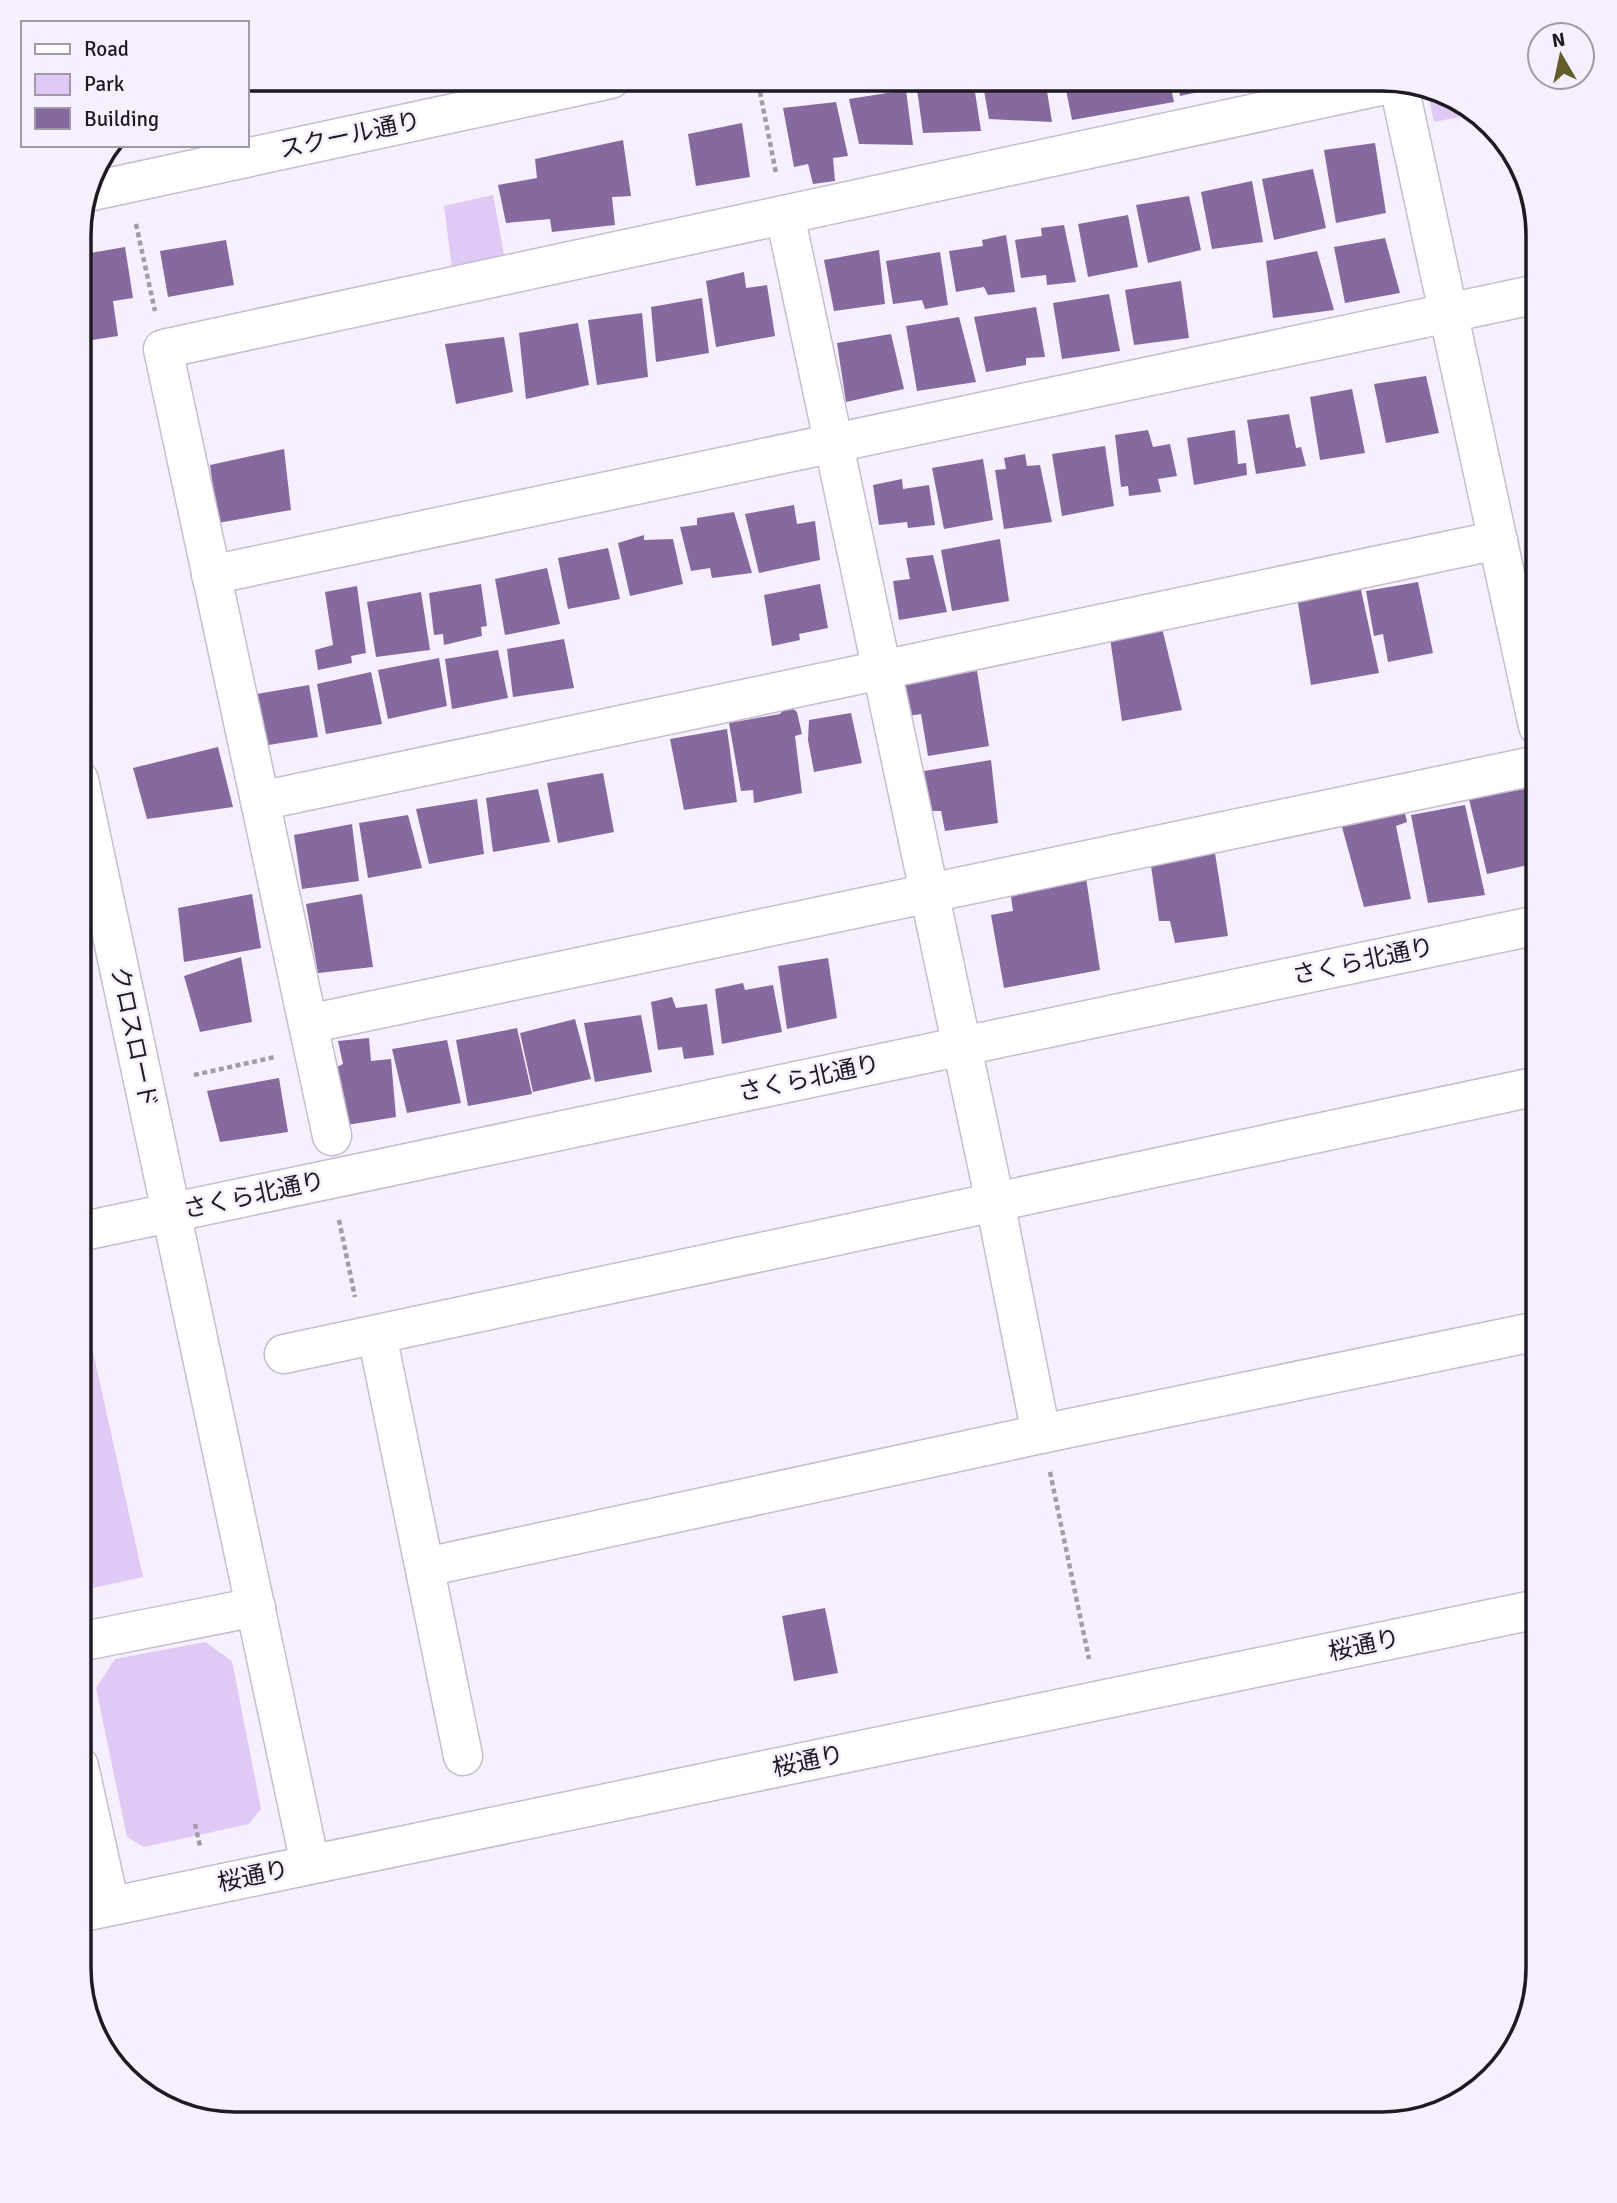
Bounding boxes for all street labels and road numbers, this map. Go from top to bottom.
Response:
street label: スクール通り [276,105,424,165]
street label: さくら北通り [1289,931,1437,991]
street label: クロスロード [104,963,164,1111]
street label: さくら北通り [735,1048,883,1108]
street label: さくら北通り [180,1165,328,1225]
street label: 桜通り [1326,1623,1402,1667]
street label: 桜通り [770,1739,846,1783]
street label: 桜通り [215,1854,291,1898]

